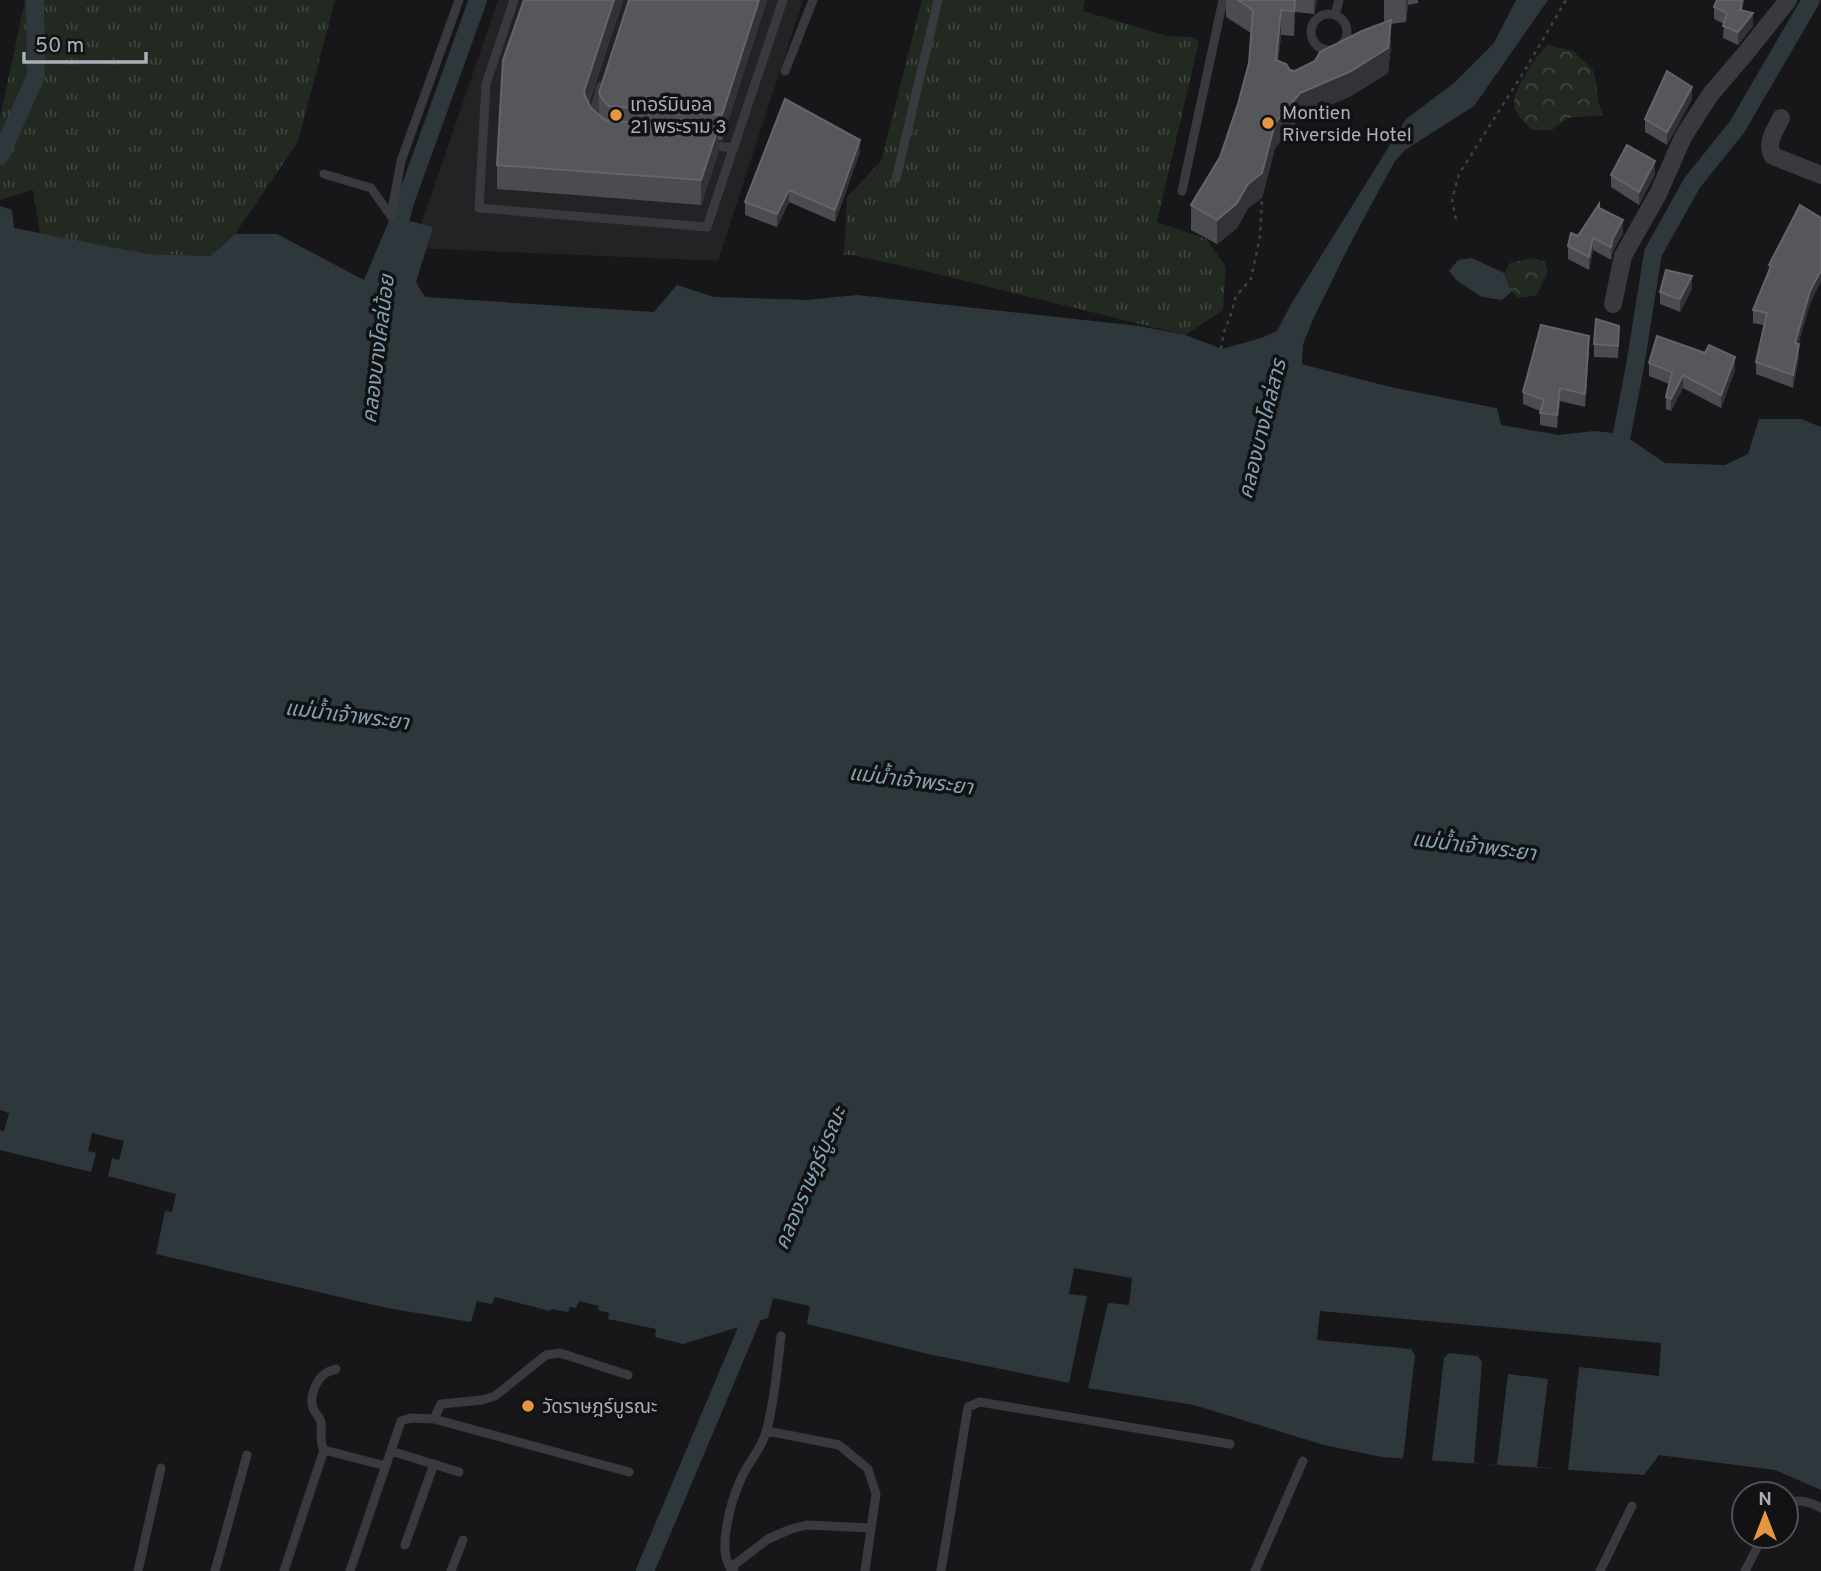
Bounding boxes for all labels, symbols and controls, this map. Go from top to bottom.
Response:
scale bar [24,21,147,65]
text: 50 m [35,33,84,60]
place label: เทอร์มินอล 21 พระราม 3 [630,94,727,140]
place label: Montien Riverside Hotel [1282,102,1412,148]
marker: เทอร์มินอล 21 พระราม 3 [608,107,624,123]
marker: Montien Riverside Hotel [1260,115,1276,131]
water label: คลองบางโคล่น้อย [357,272,402,425]
water label: คลองบางโคล่สาร [1233,355,1294,502]
water label: แม่น้ำเจ้าพระยา [283,693,412,738]
water label: แม่น้ำเจ้าพระยา [847,758,976,803]
water label: แม่น้ำเจ้าพระยา [1410,824,1539,869]
water label: คลองราษฎร์บูรณะ [769,1101,854,1254]
place label: วัดราษฎร์บูรณะ [542,1396,657,1420]
marker: วัดราษฎร์บูรณะ [520,1398,536,1414]
north arrow [1730,1480,1800,1550]
text: N [1758,1488,1772,1512]

